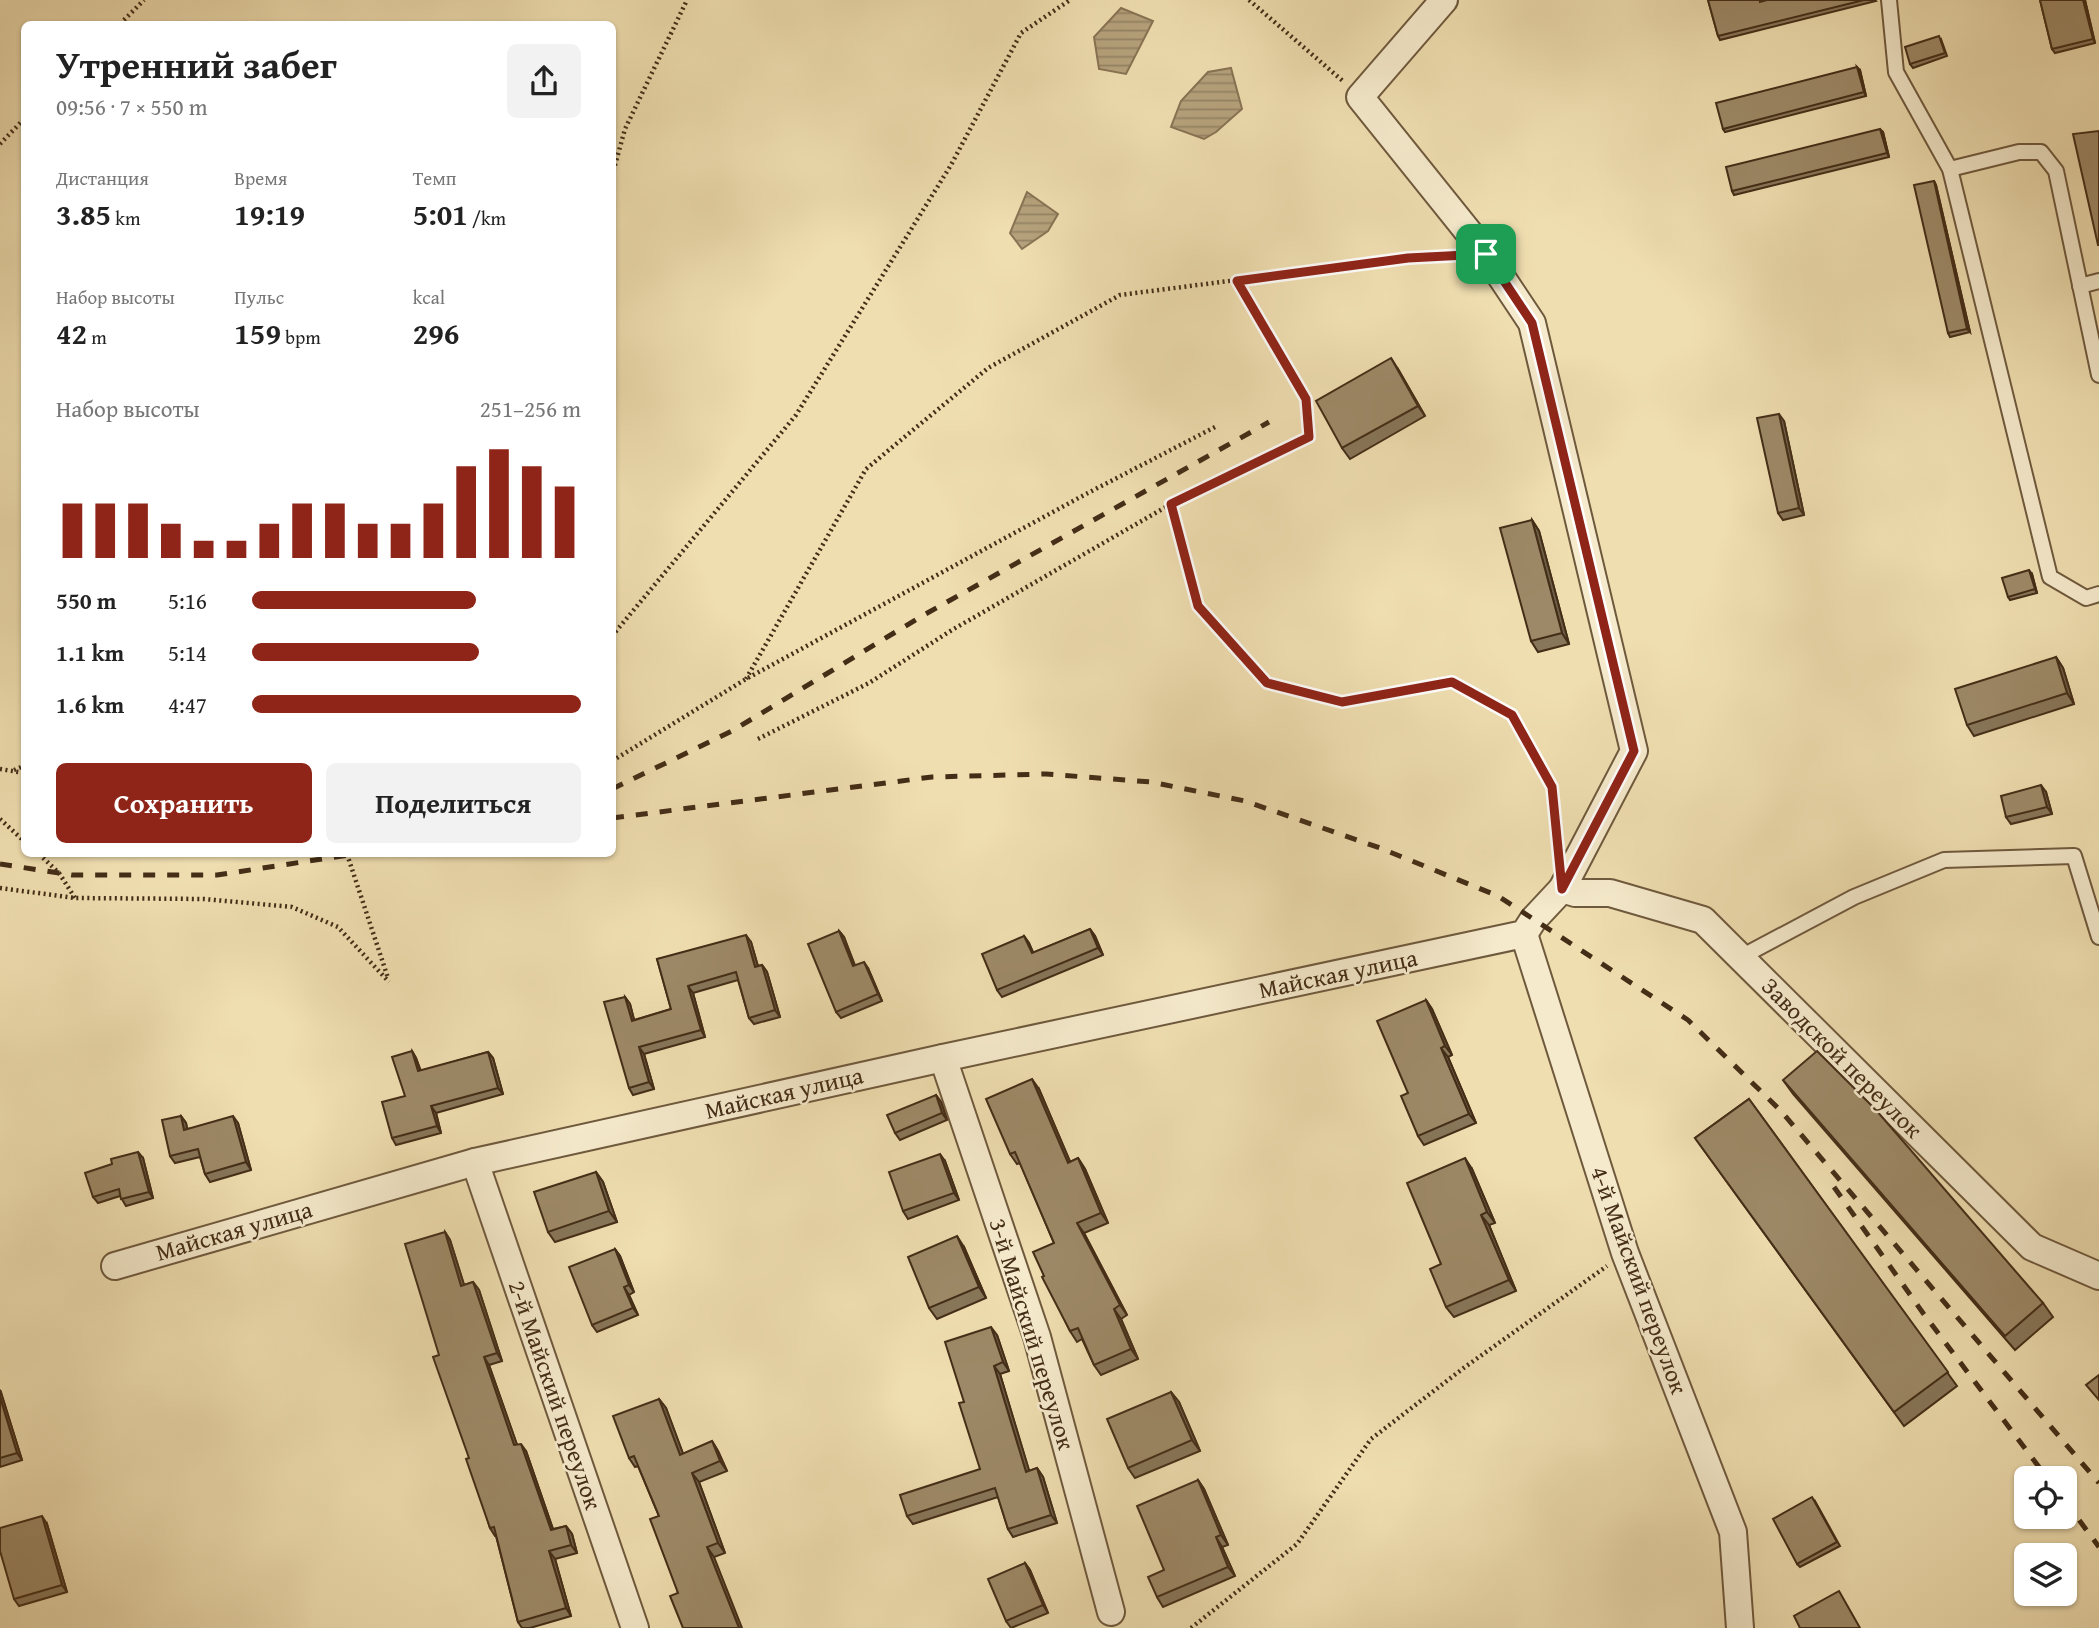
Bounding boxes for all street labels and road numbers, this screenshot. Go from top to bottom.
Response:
street label: Майская улица [1255,939,1421,1007]
street label: Заводской переулок [1754,969,1931,1146]
street label: Майская улица [701,1057,867,1128]
street label: 4-й Майский переулок [1582,1161,1697,1399]
street label: Майская улица [151,1191,317,1270]
street label: 3-й Майский переулок [981,1214,1084,1454]
street label: 2-й Майский переулок [500,1276,611,1514]

